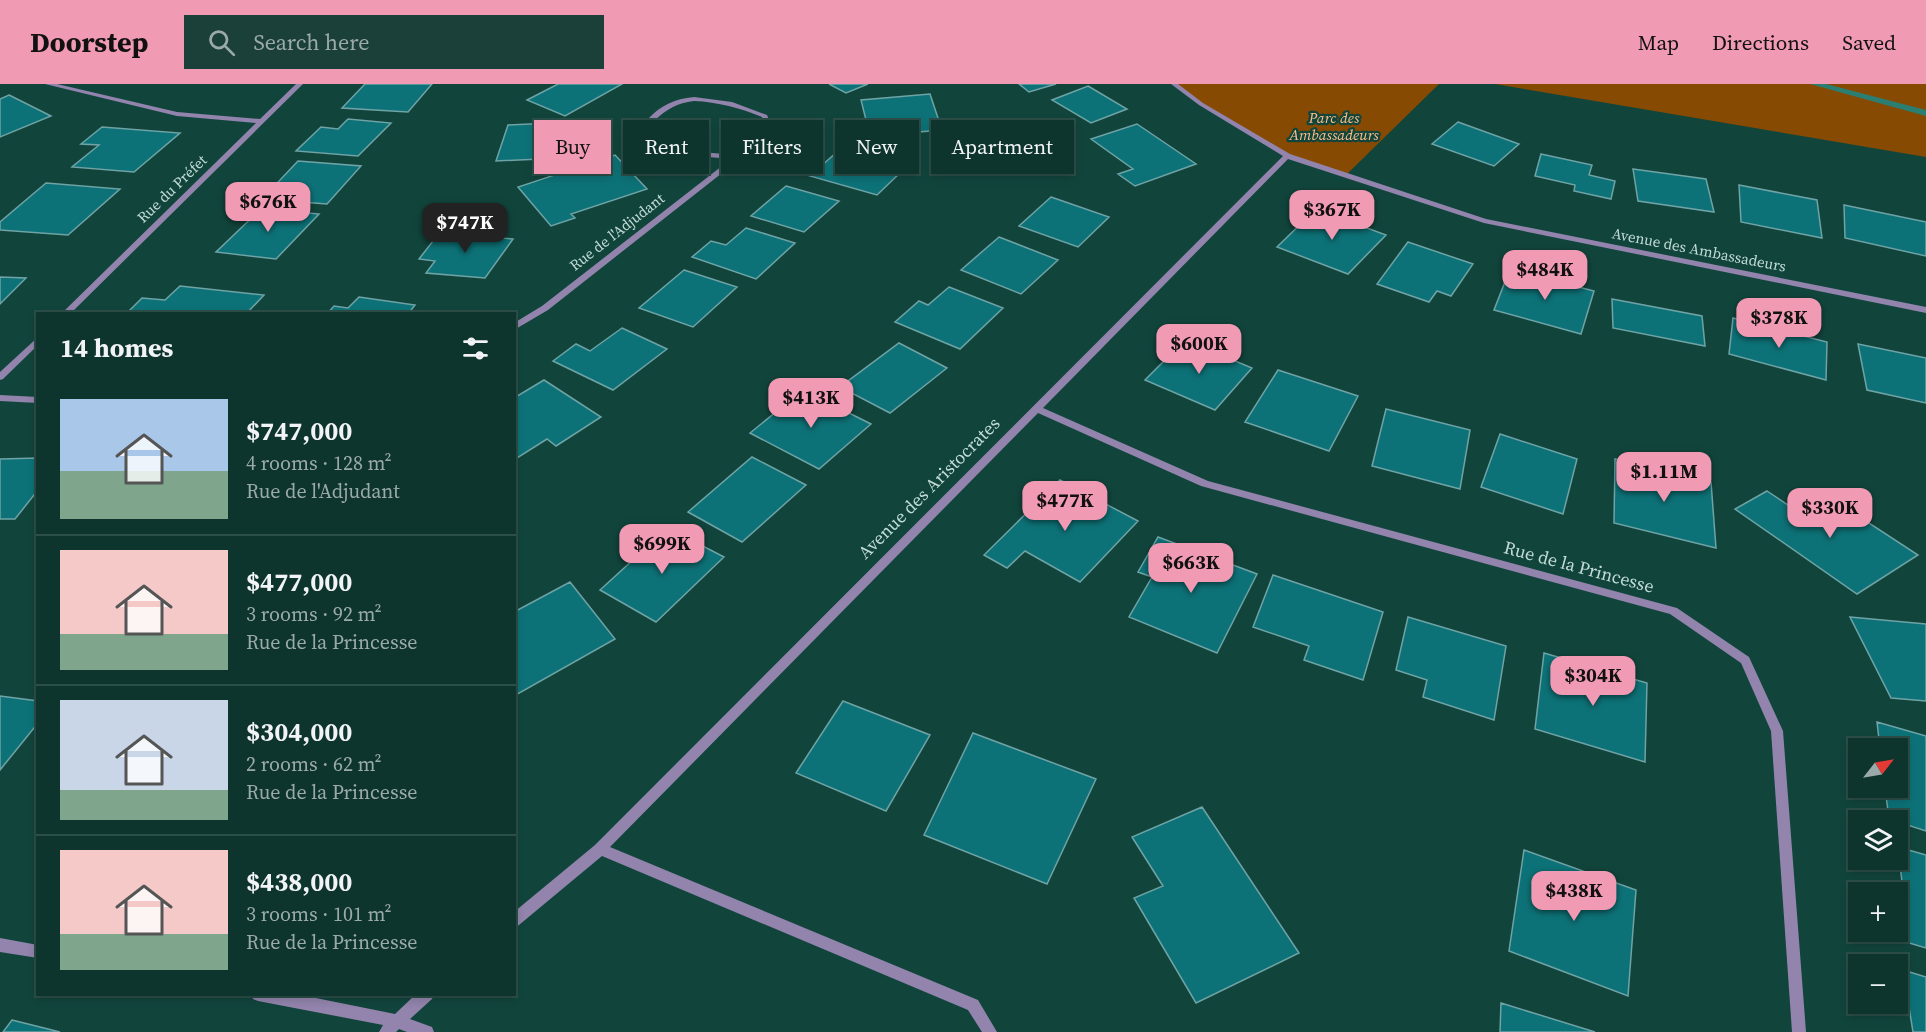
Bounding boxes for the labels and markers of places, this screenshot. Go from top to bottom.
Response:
pin: $676K [226,182,310,233]
pin: $367K [1290,190,1374,241]
pin: $747K [423,203,507,254]
pin: $484K [1503,250,1587,301]
pin: $378K [1737,298,1821,349]
pin: $600K [1157,324,1241,375]
pin: $413K [769,378,853,429]
pin: $1.11M [1615,452,1713,503]
pin: $477K [1023,481,1107,532]
pin: $330K [1788,488,1872,539]
pin: $699K [620,524,704,575]
pin: $663K [1149,543,1233,594]
pin: $304K [1551,656,1635,707]
pin: $438K [1532,871,1616,922]

